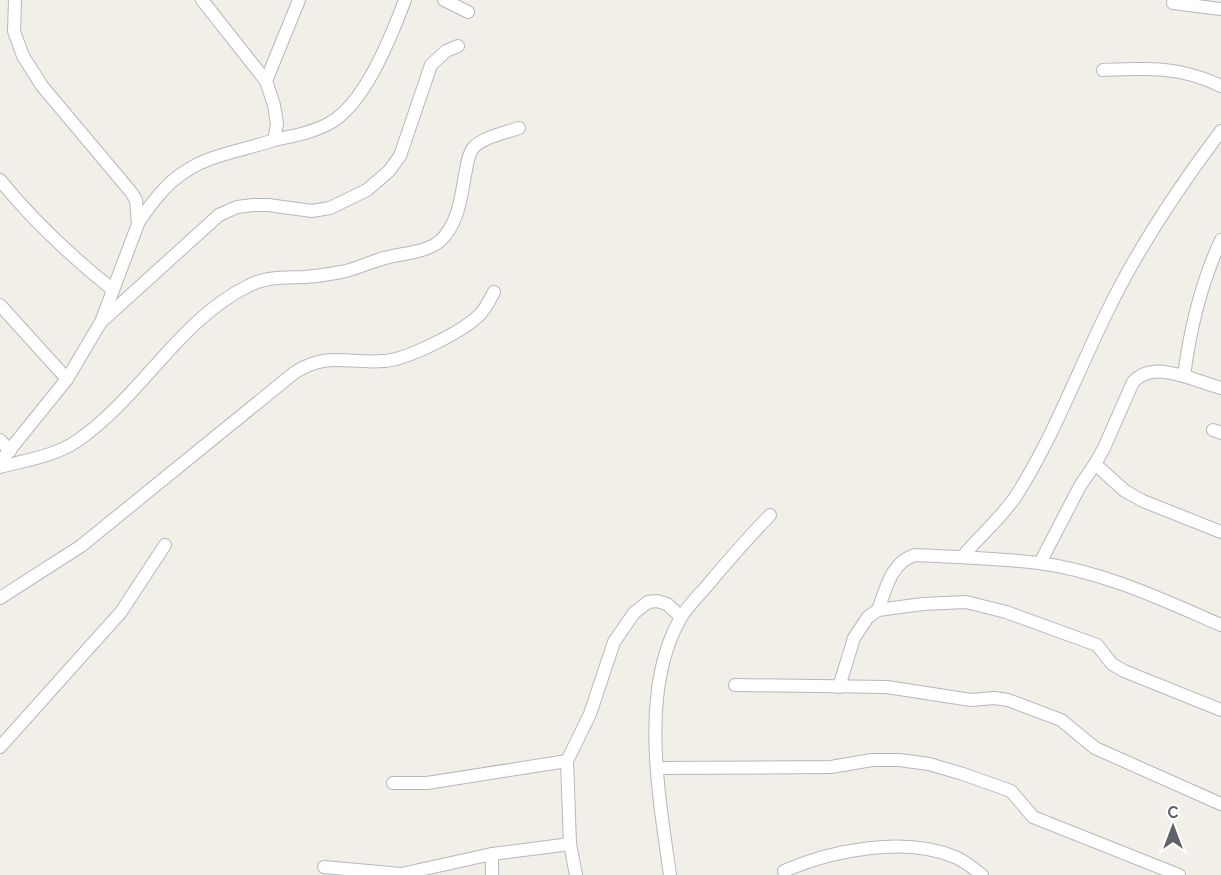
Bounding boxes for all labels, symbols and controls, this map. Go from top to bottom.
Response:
north arrow [1143,797,1203,857]
text: С [1168,803,1179,822]

